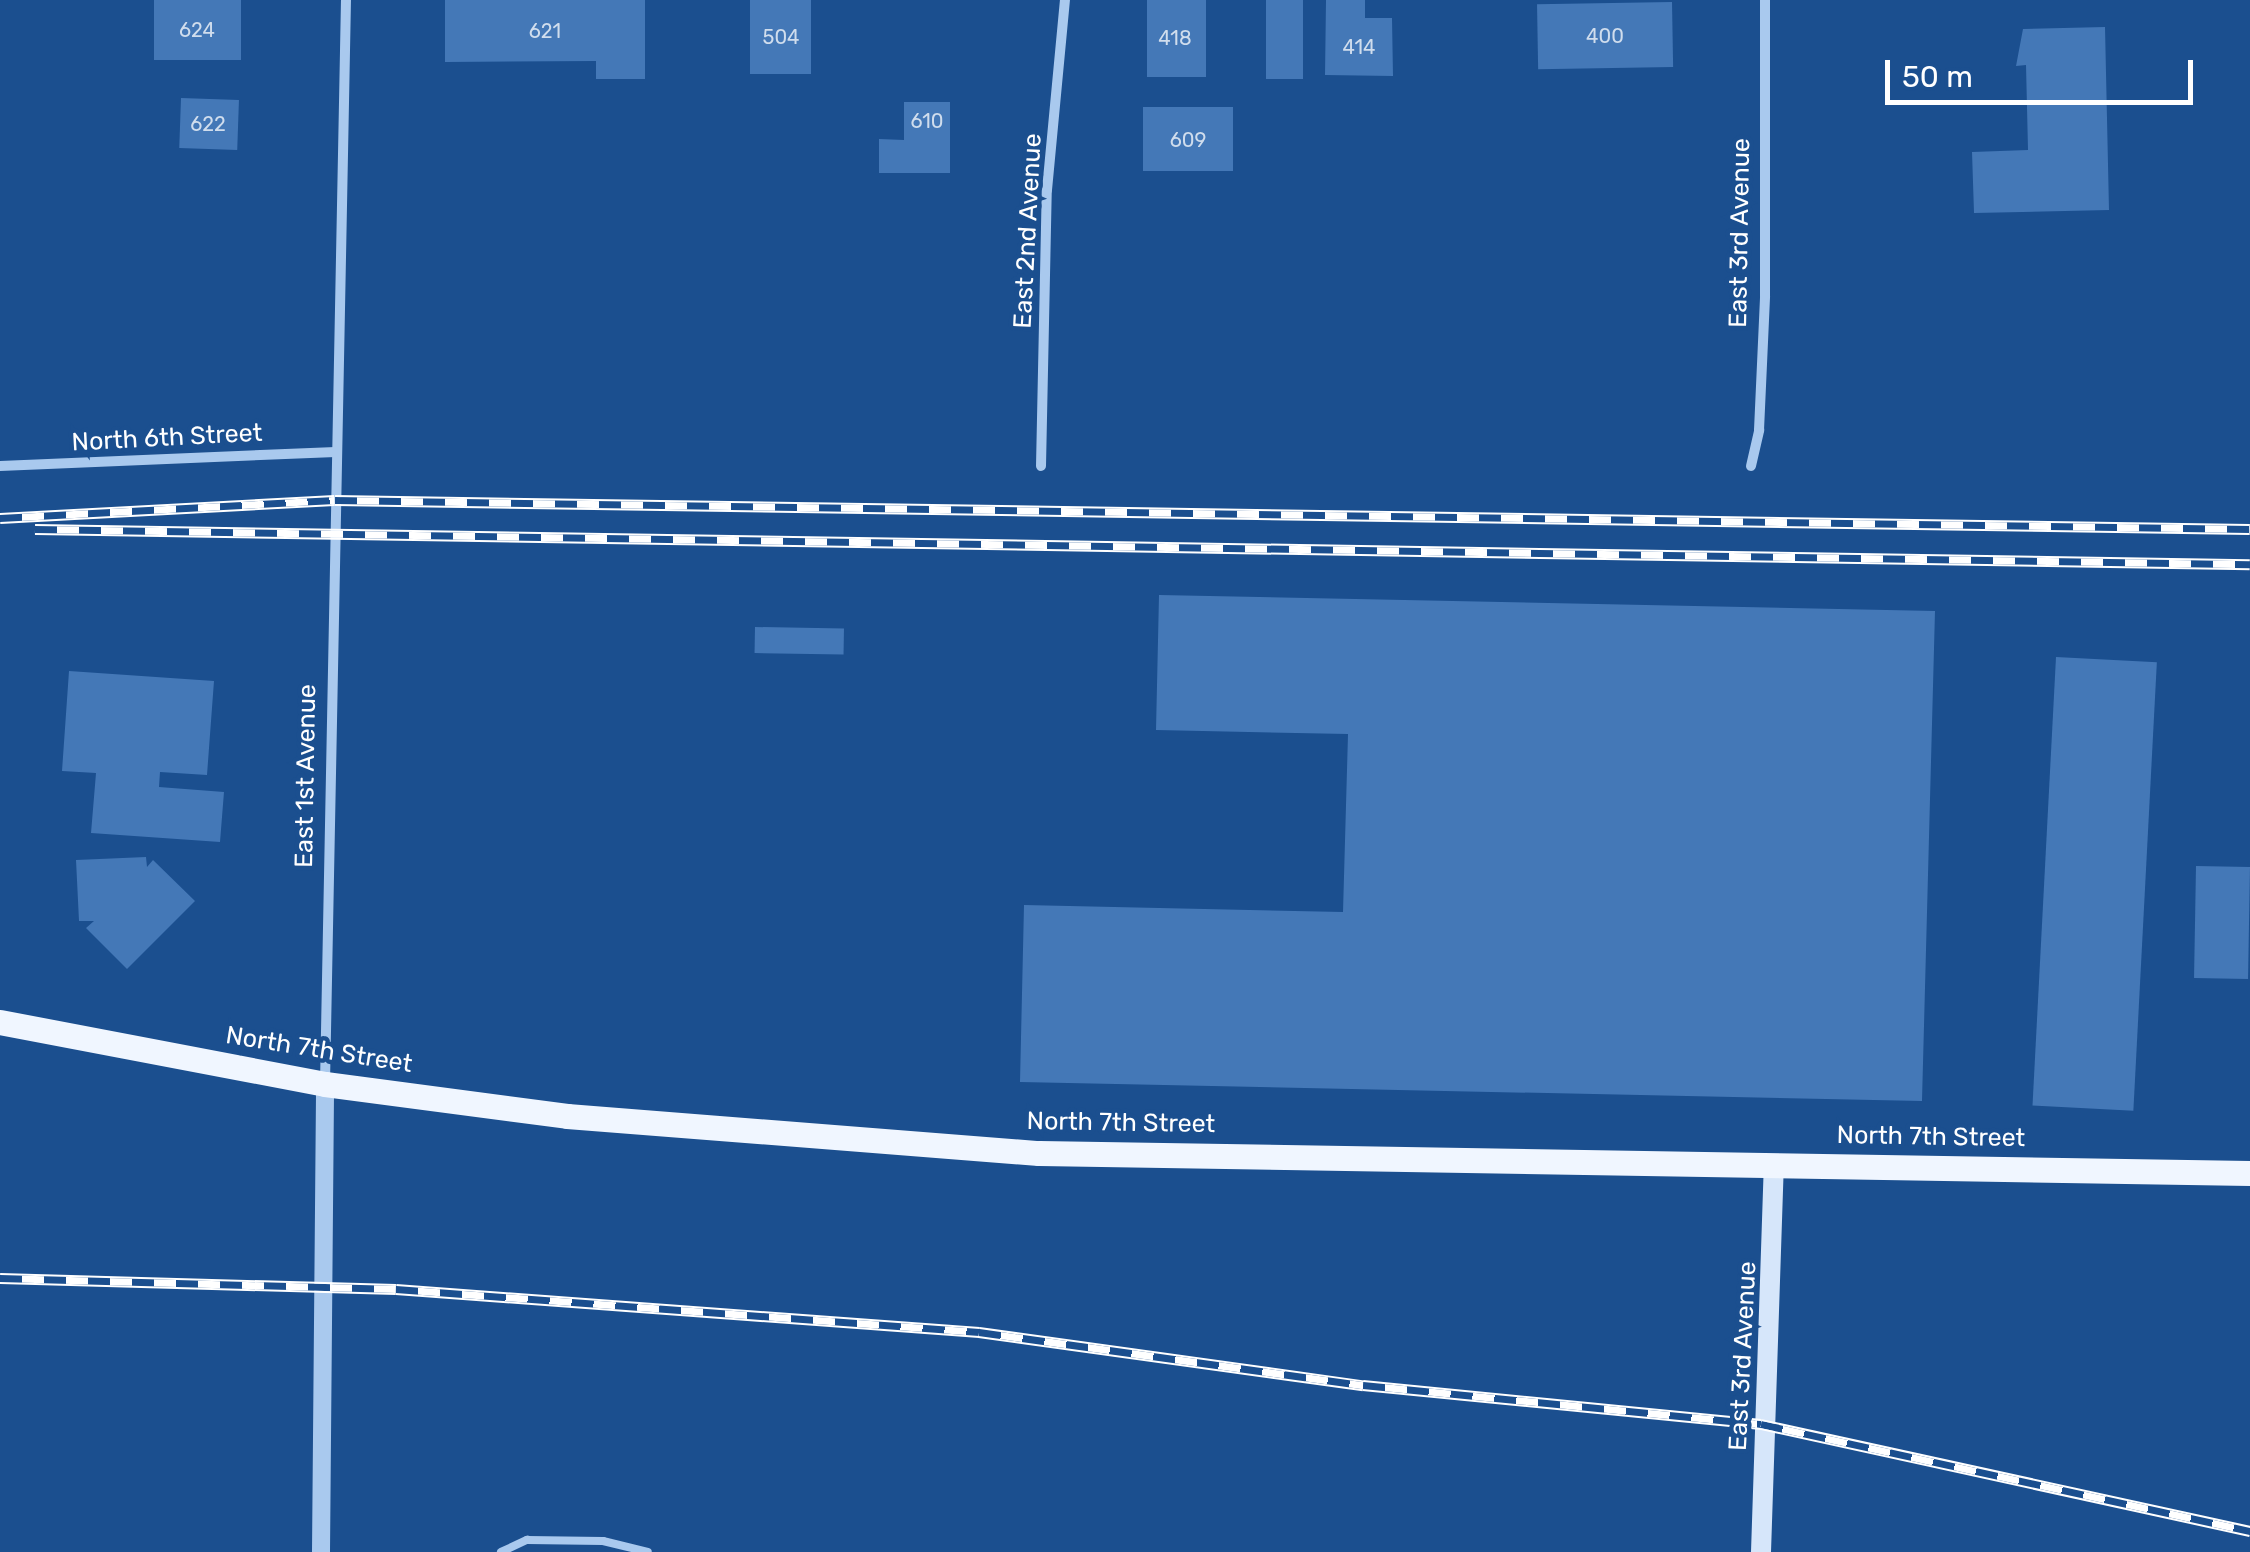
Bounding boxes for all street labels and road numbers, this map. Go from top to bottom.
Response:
street label: East 2nd Avenue [1008,132,1048,330]
street label: East 3rd Avenue [1723,138,1757,328]
street label: North 6th Street [71,418,263,458]
street label: East 1st Avenue [289,684,323,868]
street label: North 7th Street [224,1020,414,1080]
street label: North 7th Street [1026,1106,1216,1140]
street label: North 7th Street [1836,1120,2026,1154]
street label: East 3rd Avenue [1723,1260,1763,1452]

